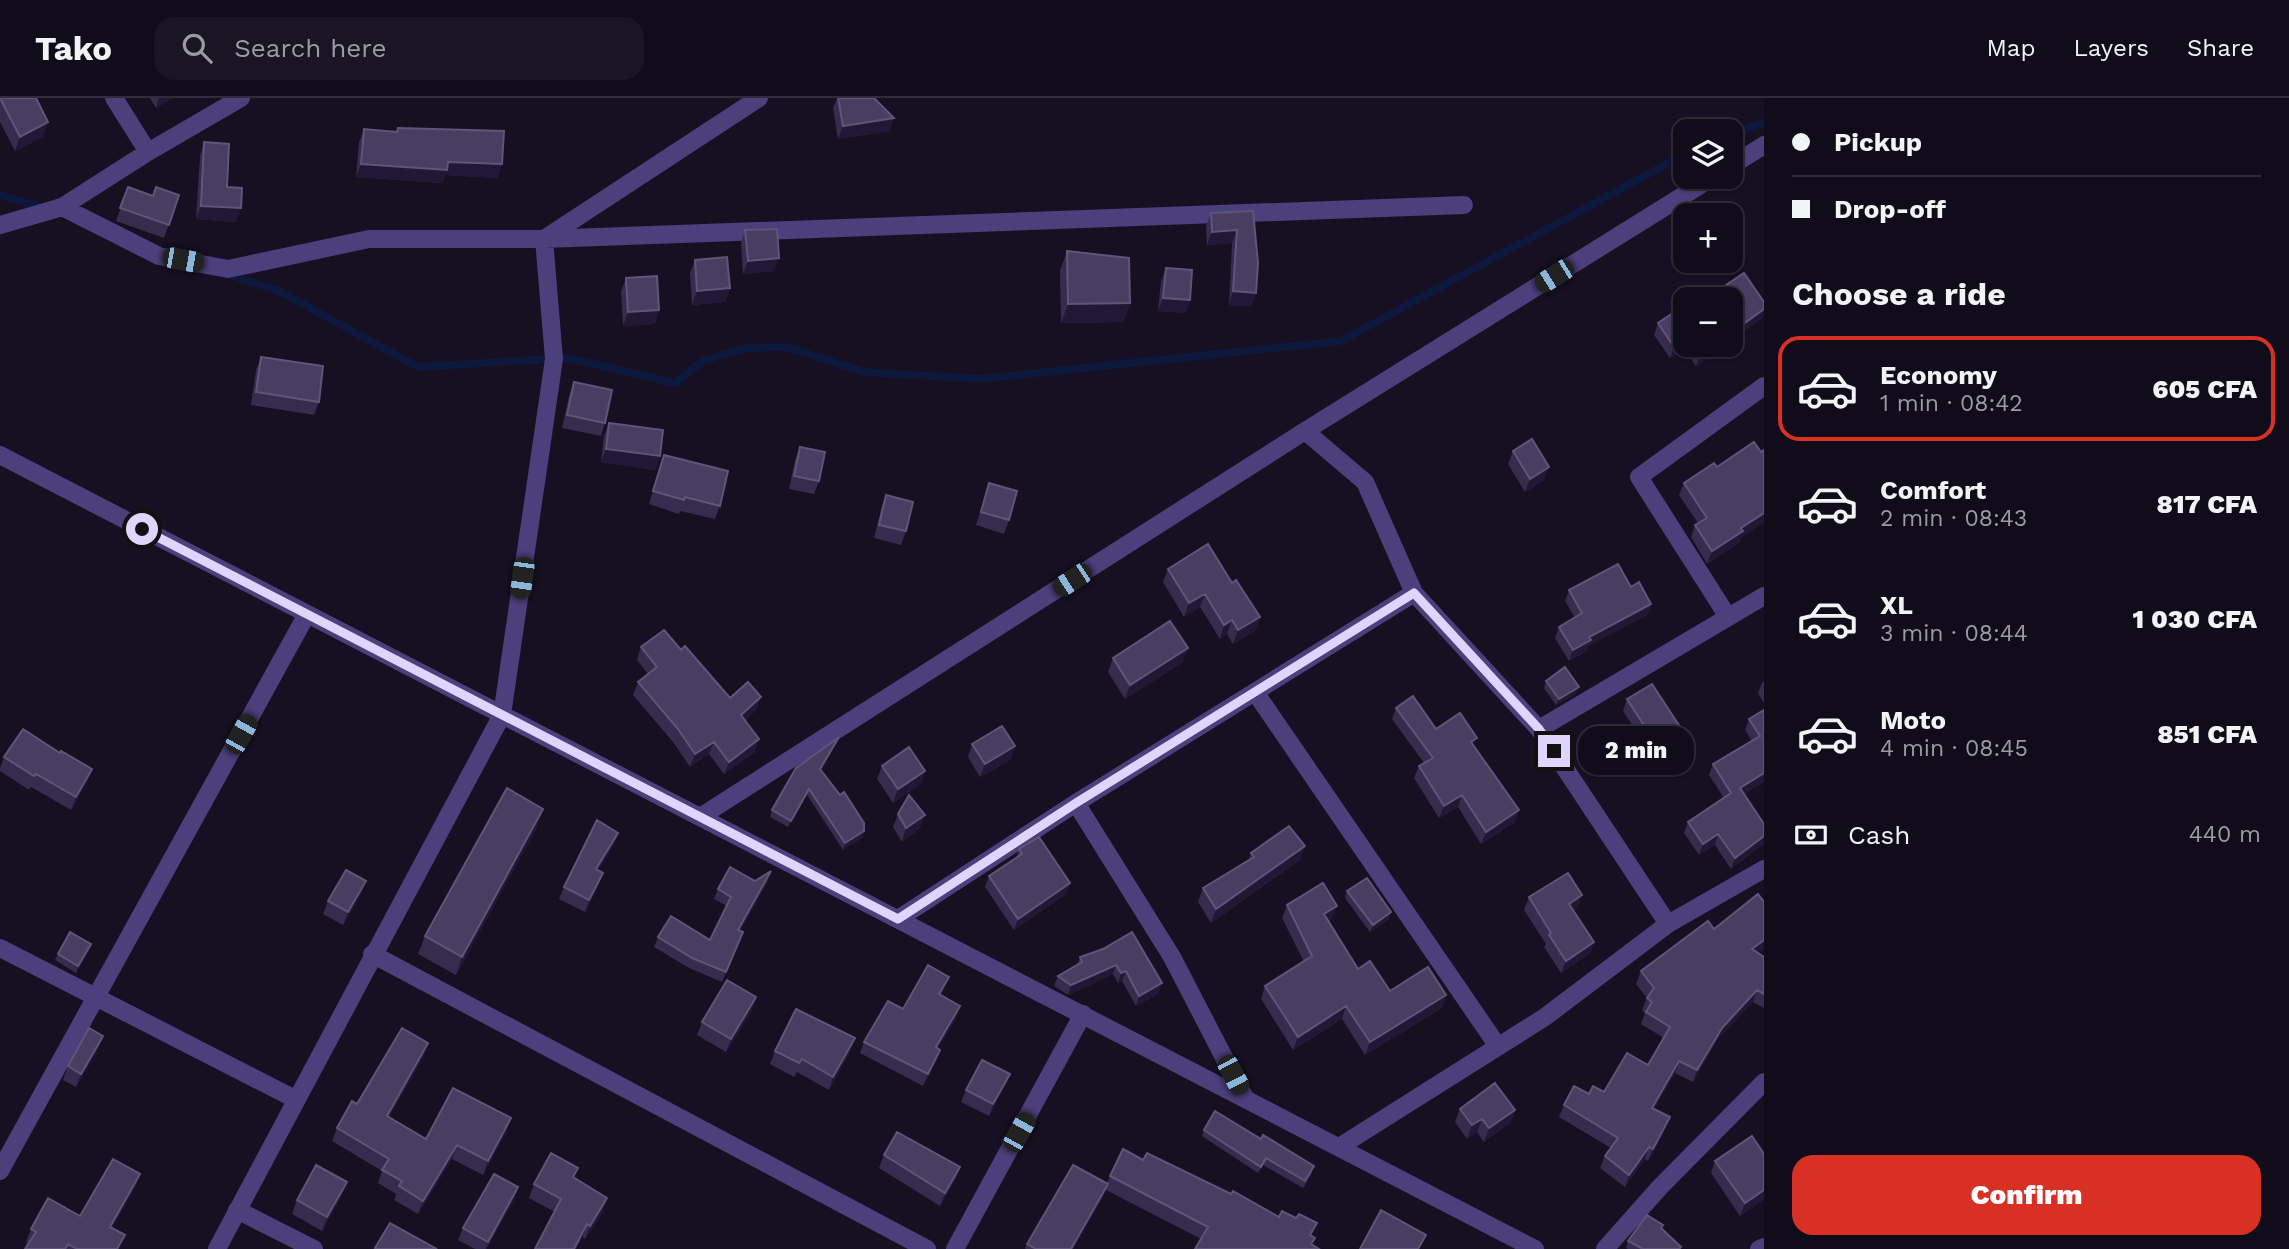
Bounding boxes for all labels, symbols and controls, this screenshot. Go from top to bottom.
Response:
search box [154,17,644,80]
text: Tako [35,29,112,68]
icon: search [178,29,216,67]
text: Search here [234,33,387,63]
text: Map [1987,34,2035,62]
text: Layers [2073,34,2149,62]
text: Share [2187,34,2254,62]
map controls [1673,119,1743,357]
button: layers [1673,119,1743,189]
text: Pickup [1834,127,1922,157]
text: Drop-off [1834,194,1946,224]
button: + [1673,203,1743,273]
car [161,246,206,274]
car [1531,256,1578,296]
text: Choose a ride [1792,275,2006,313]
button: − [1673,287,1743,357]
icon: car [1796,357,1859,420]
text: Economy [1880,360,1997,390]
text: 605 CFA [2152,374,2257,404]
text: 1 min · 08:42 [1880,390,2023,417]
icon: car [1796,472,1859,535]
text: Comfort [1880,475,1986,505]
text: 817 CFA [2157,489,2257,519]
text: 2 min · 08:43 [1880,505,2027,532]
route start [126,513,158,545]
car [509,556,536,600]
car [1049,560,1096,600]
icon: car [1796,587,1859,650]
text: XL [1880,590,1913,620]
text: 1 030 CFA [2132,604,2257,634]
text: 3 min · 08:44 [1880,620,2028,647]
icon: car [1796,702,1859,765]
text: Moto [1880,705,1946,735]
car [222,711,261,757]
text: 851 CFA [2157,719,2257,749]
callout: 2 min [1578,726,1694,776]
route end [1538,735,1570,767]
text: 4 min · 08:45 [1880,735,2028,762]
text: 2 min [1605,737,1667,764]
icon: cash [1792,816,1830,854]
text: Cash [1848,820,1910,850]
text: 440 m [2189,821,2261,848]
car [1214,1052,1253,1098]
car [1000,1109,1039,1155]
button: Confirm [1792,1155,2261,1235]

